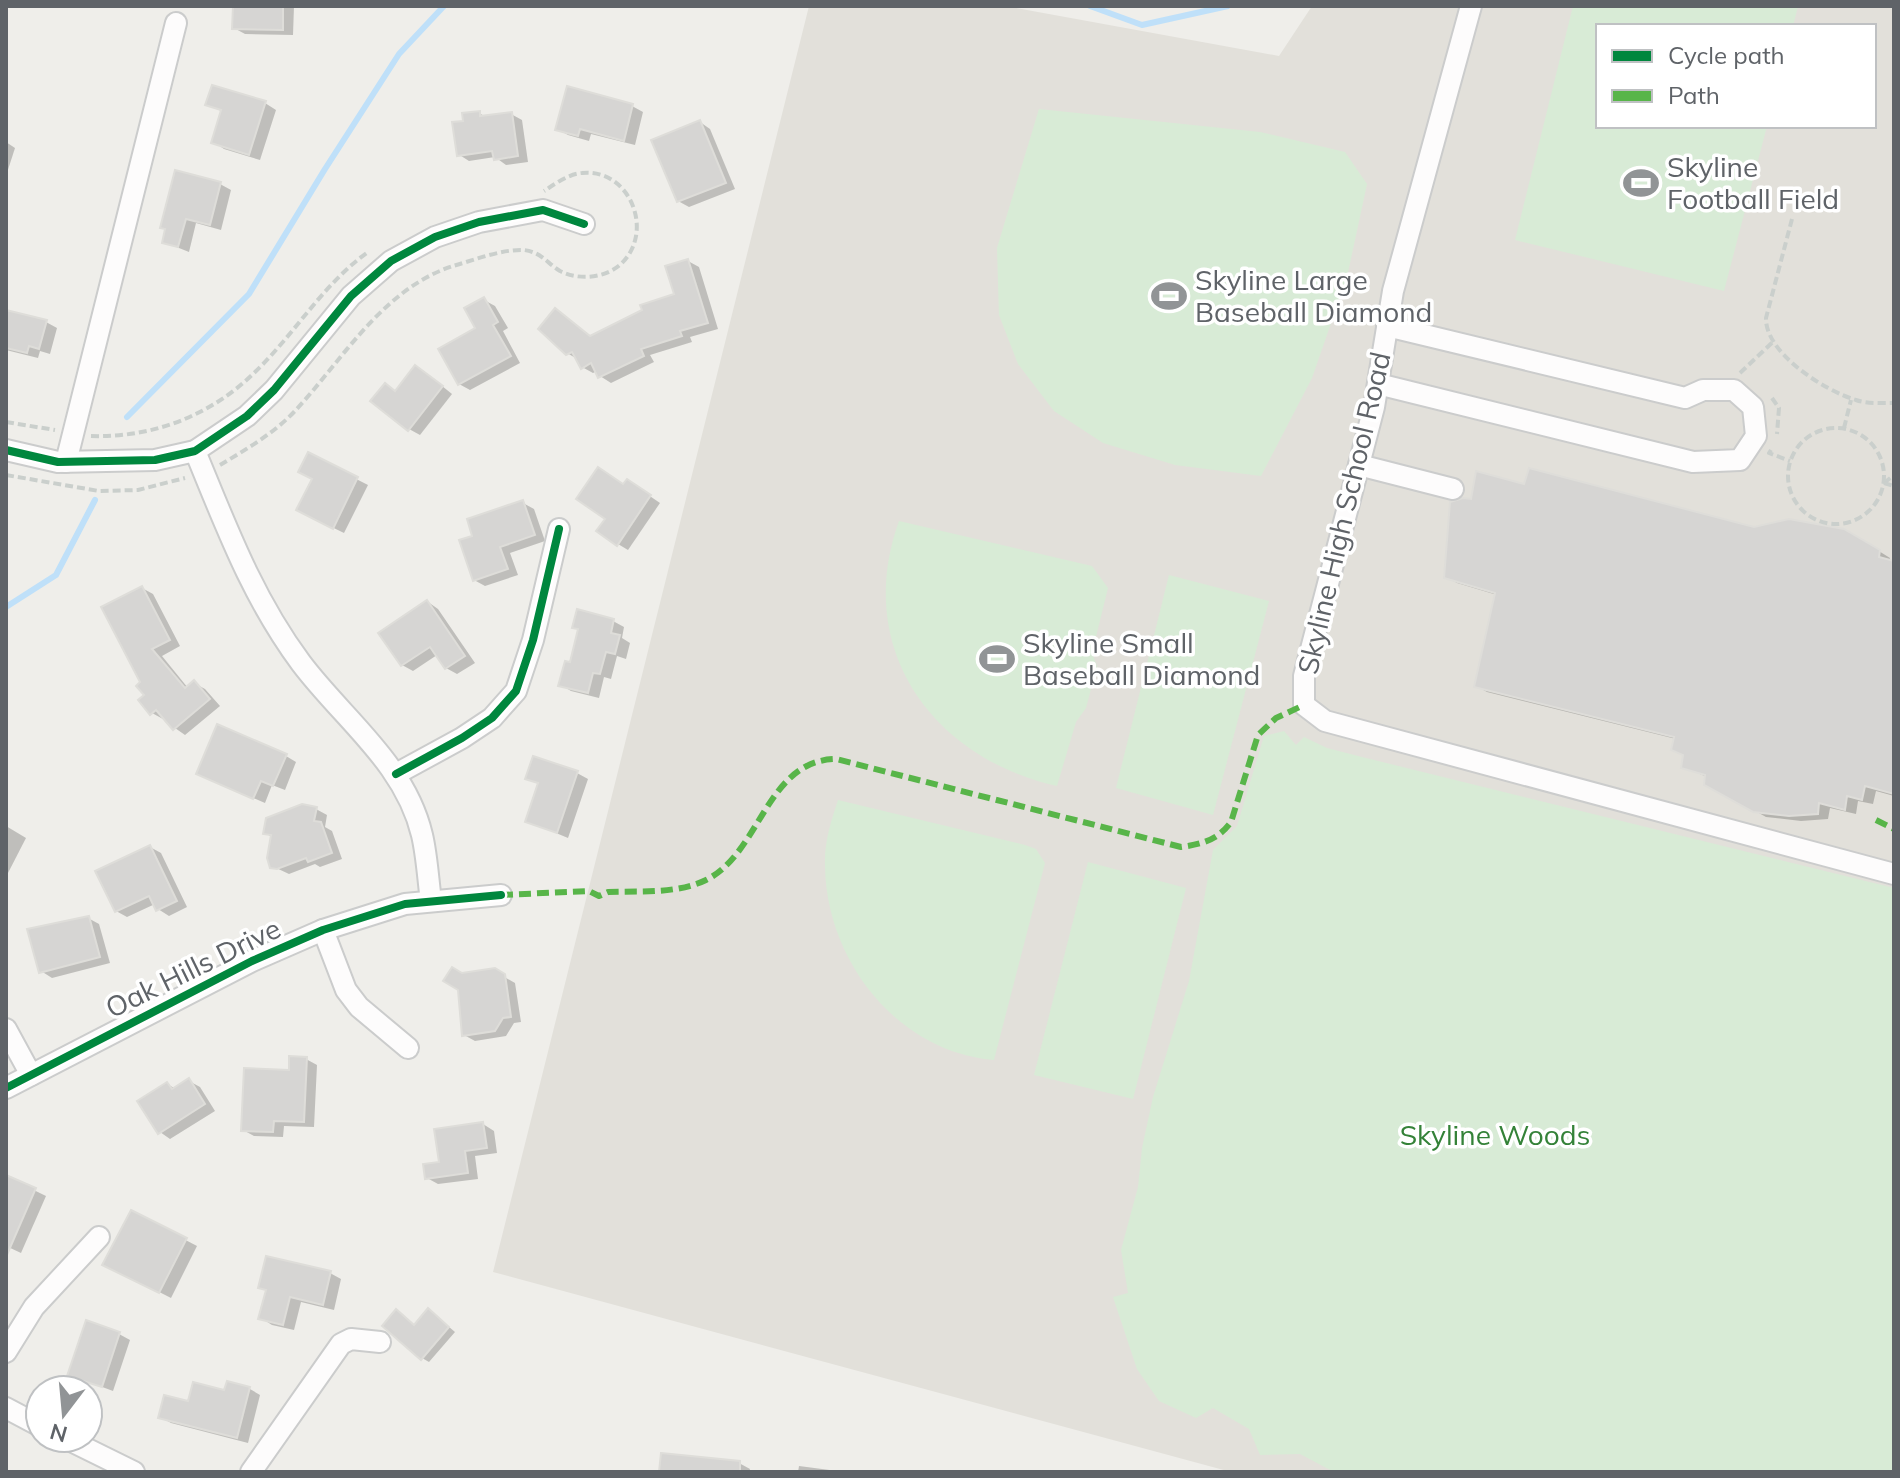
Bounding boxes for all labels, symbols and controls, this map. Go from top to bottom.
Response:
legend [1596,24,1876,128]
text: Cycle path [1668,40,1785,70]
text: Path [1668,80,1720,110]
place label: Skyline Football Field [1667,149,1839,216]
sports icon: Skyline Football Field [1622,164,1660,202]
place label: Skyline Large Baseball Diamond [1195,262,1432,329]
sports icon: Skyline Large Baseball Diamond [1150,277,1188,315]
street label: Skyline High School Road [1289,348,1398,677]
place label: Skyline Small Baseball Diamond [1023,625,1260,692]
sports icon: Skyline Small Baseball Diamond [978,640,1016,678]
street label: Oak Hills Drive [100,910,286,1025]
park label: Skyline Woods [1400,1117,1590,1152]
north arrow [24,1374,104,1454]
text: N [47,1417,70,1449]

